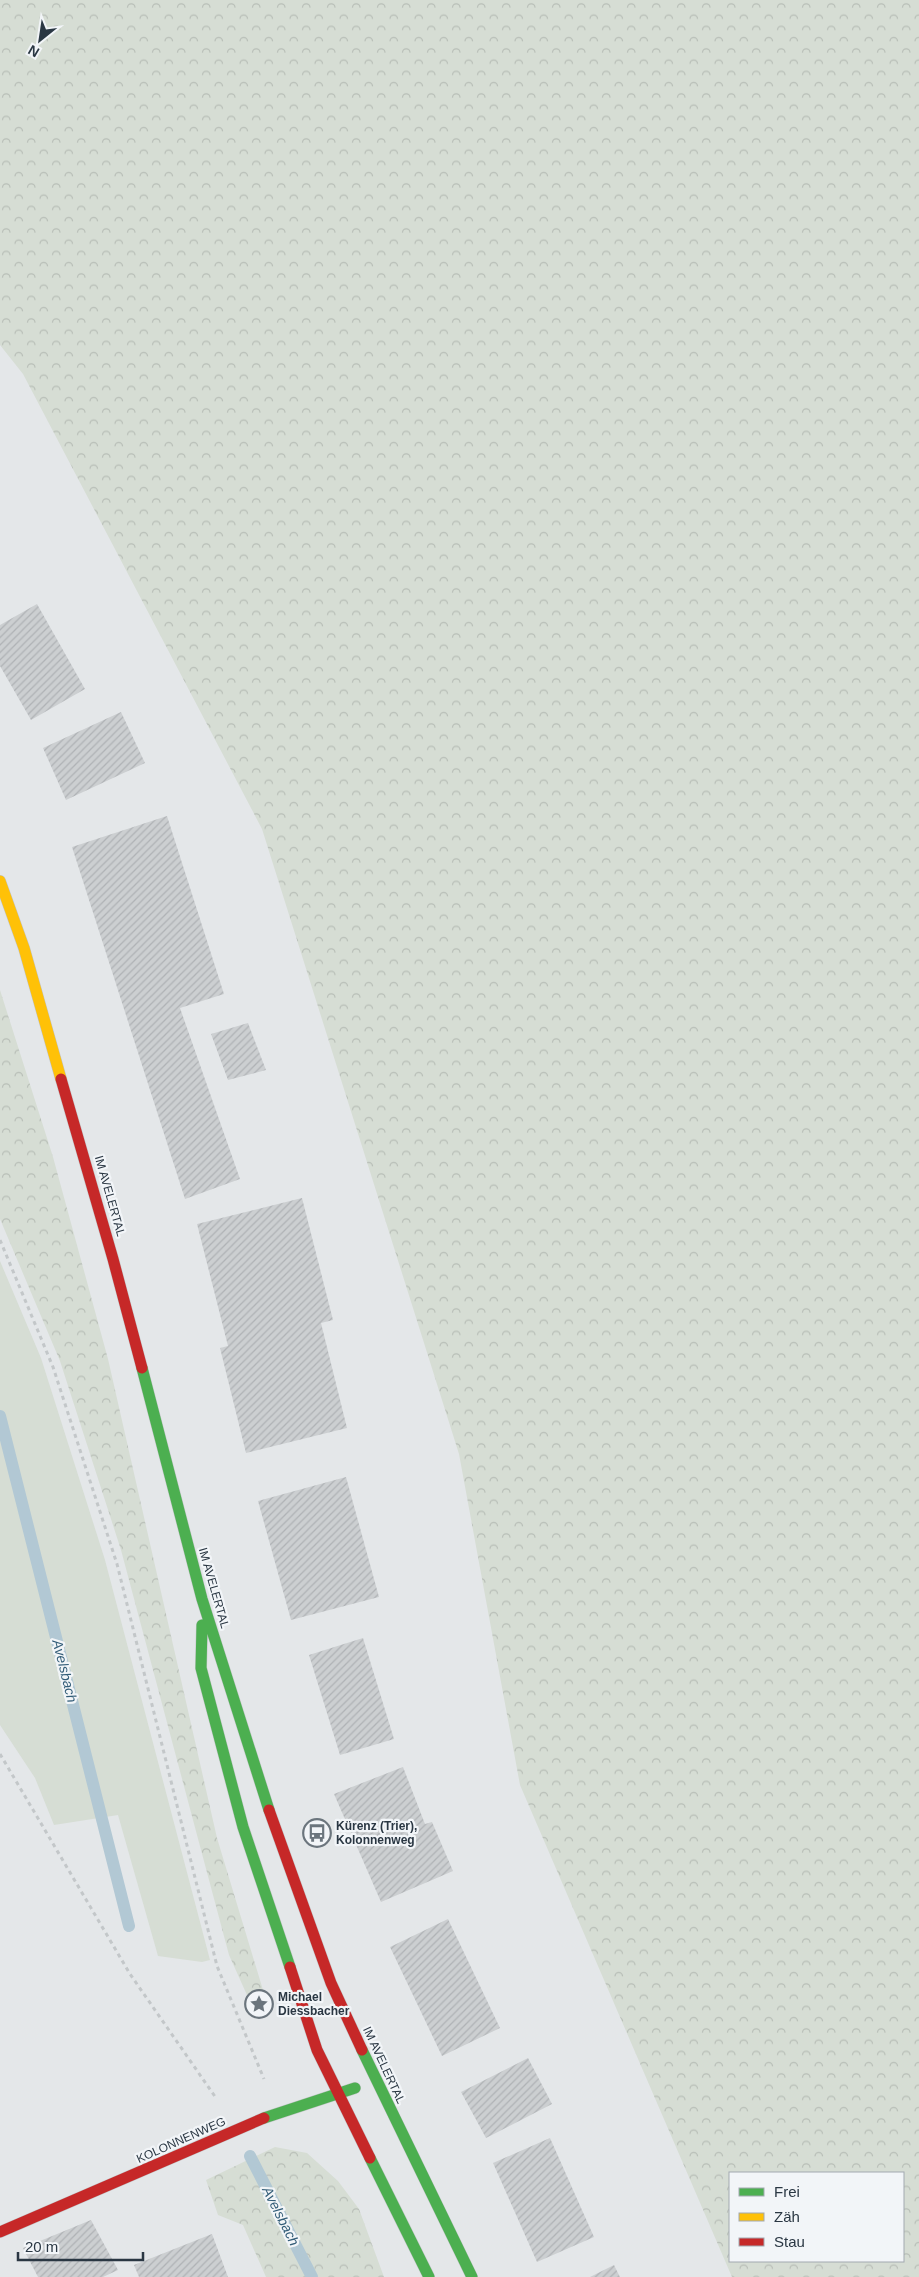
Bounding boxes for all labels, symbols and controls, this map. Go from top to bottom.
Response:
north arrow [15,15,65,65]
text: N [25,42,42,61]
street label: IM AVELERTAL [92,1154,128,1238]
street label: IM AVELERTAL [196,1546,232,1630]
water label: Avelsbach [49,1637,81,1704]
bus stop icon: Kürenz (Trier), Kolonnenweg [302,1818,332,1848]
place label: Kürenz (Trier), Kolonnenweg [336,1819,417,1847]
place icon: Michael Diessbacher [244,1989,274,2019]
place label: Michael Diessbacher [278,1990,350,2018]
street label: IM AVELERTAL [360,2024,408,2106]
street label: KOLONNENWEG [134,2114,228,2166]
legend [729,2172,904,2262]
water label: Avelsbach [259,2183,303,2248]
text: Frei [774,2183,800,2200]
text: Zäh [774,2208,800,2225]
scale bar [18,2230,142,2262]
text: Stau [774,2233,805,2250]
text: 20 m [25,2238,58,2255]

